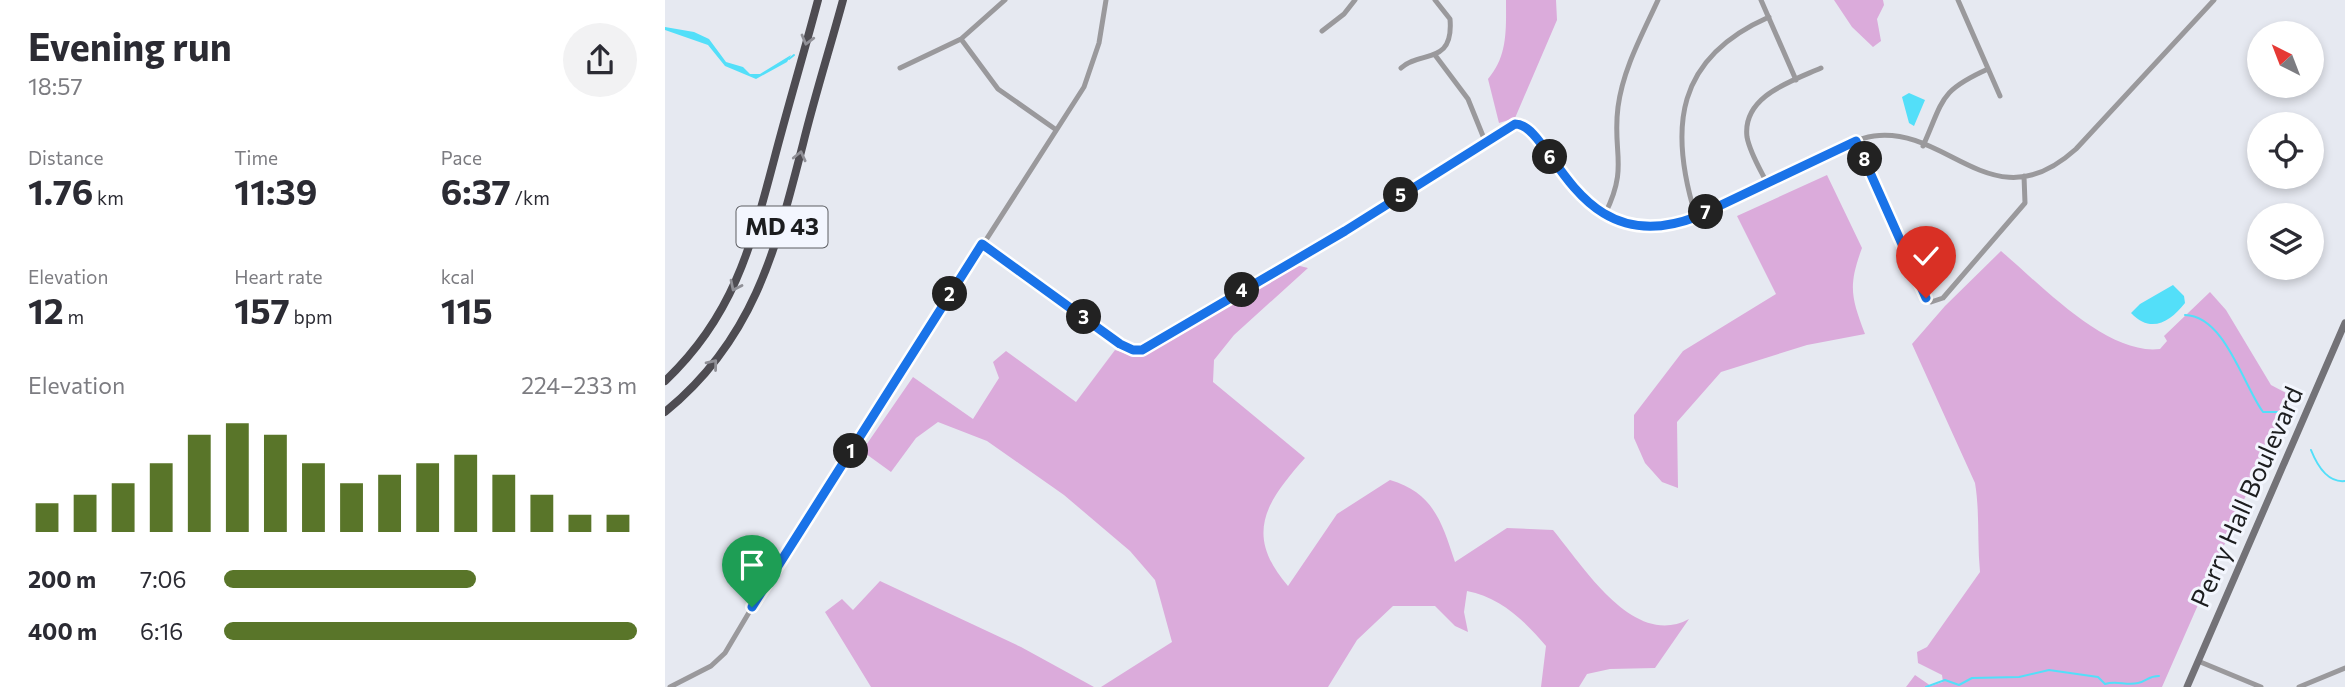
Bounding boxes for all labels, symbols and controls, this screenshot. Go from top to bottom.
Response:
north arrow [2247,21,2324,98]
map controls [2247,21,2324,280]
text: Evening run [28,22,232,69]
button: share [563,23,637,97]
one-way arrow [801,34,816,46]
text: 18:57 [28,72,83,100]
button: locate [2247,112,2324,189]
pin: 6 [1533,140,1568,174]
pin: 8 [1847,142,1883,176]
text: 6 [1544,145,1555,168]
text: Distance [28,146,104,169]
text: Time [234,146,278,169]
text: Pace [441,146,482,169]
text: 8 [1859,147,1870,170]
one-way arrow [792,150,806,162]
text: 1.76 [28,169,93,212]
text: 11:39 [234,169,317,212]
text: 6:37 [441,169,511,212]
pin: 5 [1383,178,1419,212]
text: 5 [1395,183,1406,206]
text: km [93,186,124,209]
text: /km [511,186,550,209]
pin: 7 [1689,194,1723,230]
text: 7 [1700,200,1711,223]
button: layers [2247,203,2324,280]
road number: MD 43 [737,207,827,248]
pin [1896,226,1956,298]
icon: check [1907,237,1945,275]
text: Elevation [28,265,108,288]
text: Heart rate [234,265,323,288]
text: kcal [441,265,475,288]
pin: 4 [1225,272,1259,308]
pin: 2 [933,276,967,312]
text: 4 [1236,278,1247,301]
one-way arrow [729,279,743,291]
text: 2 [944,282,955,305]
text: 12 [28,288,64,331]
text: 157 [234,288,290,331]
text: 115 [441,288,493,331]
pin: 3 [1067,300,1101,334]
text: m [64,305,84,328]
text: bpm [290,305,333,328]
text: 3 [1078,305,1089,328]
one-way arrow [705,360,717,373]
text: Elevation [28,371,125,399]
text: 224–233 m [521,371,637,399]
street label: Perry Hall Boulevard [2183,381,2308,612]
pin: 1 [833,434,869,468]
text: 1 [846,439,855,462]
pin [722,535,782,607]
icon: arrive [733,546,771,584]
text: 200 m [28,565,96,593]
text: 7:06 [140,565,187,593]
text: 400 m [28,617,97,645]
text: 6:16 [140,617,183,645]

